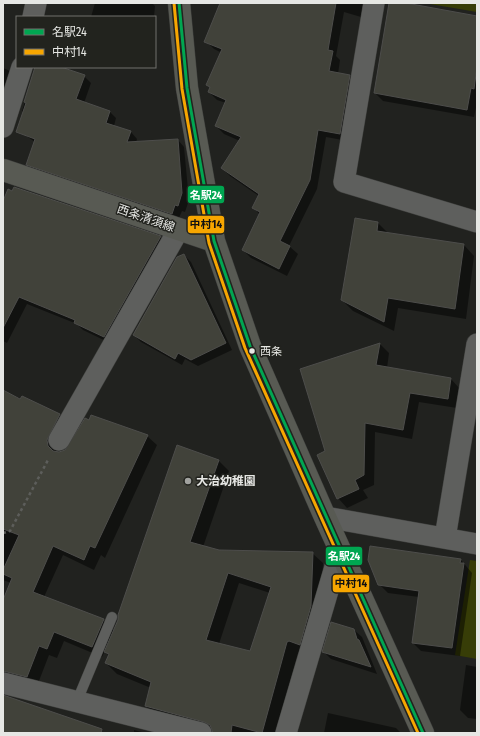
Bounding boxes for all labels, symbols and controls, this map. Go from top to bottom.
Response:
legend [16,16,156,68]
text: 名駅24 [52,25,87,39]
text: 中村14 [52,45,87,59]
line badge: 名駅24 [187,185,225,204]
text: 名駅24 [190,189,223,202]
street label: 西条清須線 [115,202,177,234]
line badge: 中村14 [187,215,225,234]
text: 中村14 [190,218,222,231]
place label: 西条 [260,345,282,358]
marker: 西条 [247,346,257,356]
place label: 大治幼稚園 [196,474,256,488]
marker: 大治幼稚園 [183,476,193,486]
line badge: 名駅24 [325,546,363,566]
text: 名駅24 [328,550,361,563]
line badge: 中村14 [332,574,370,593]
text: 中村14 [335,577,367,590]

